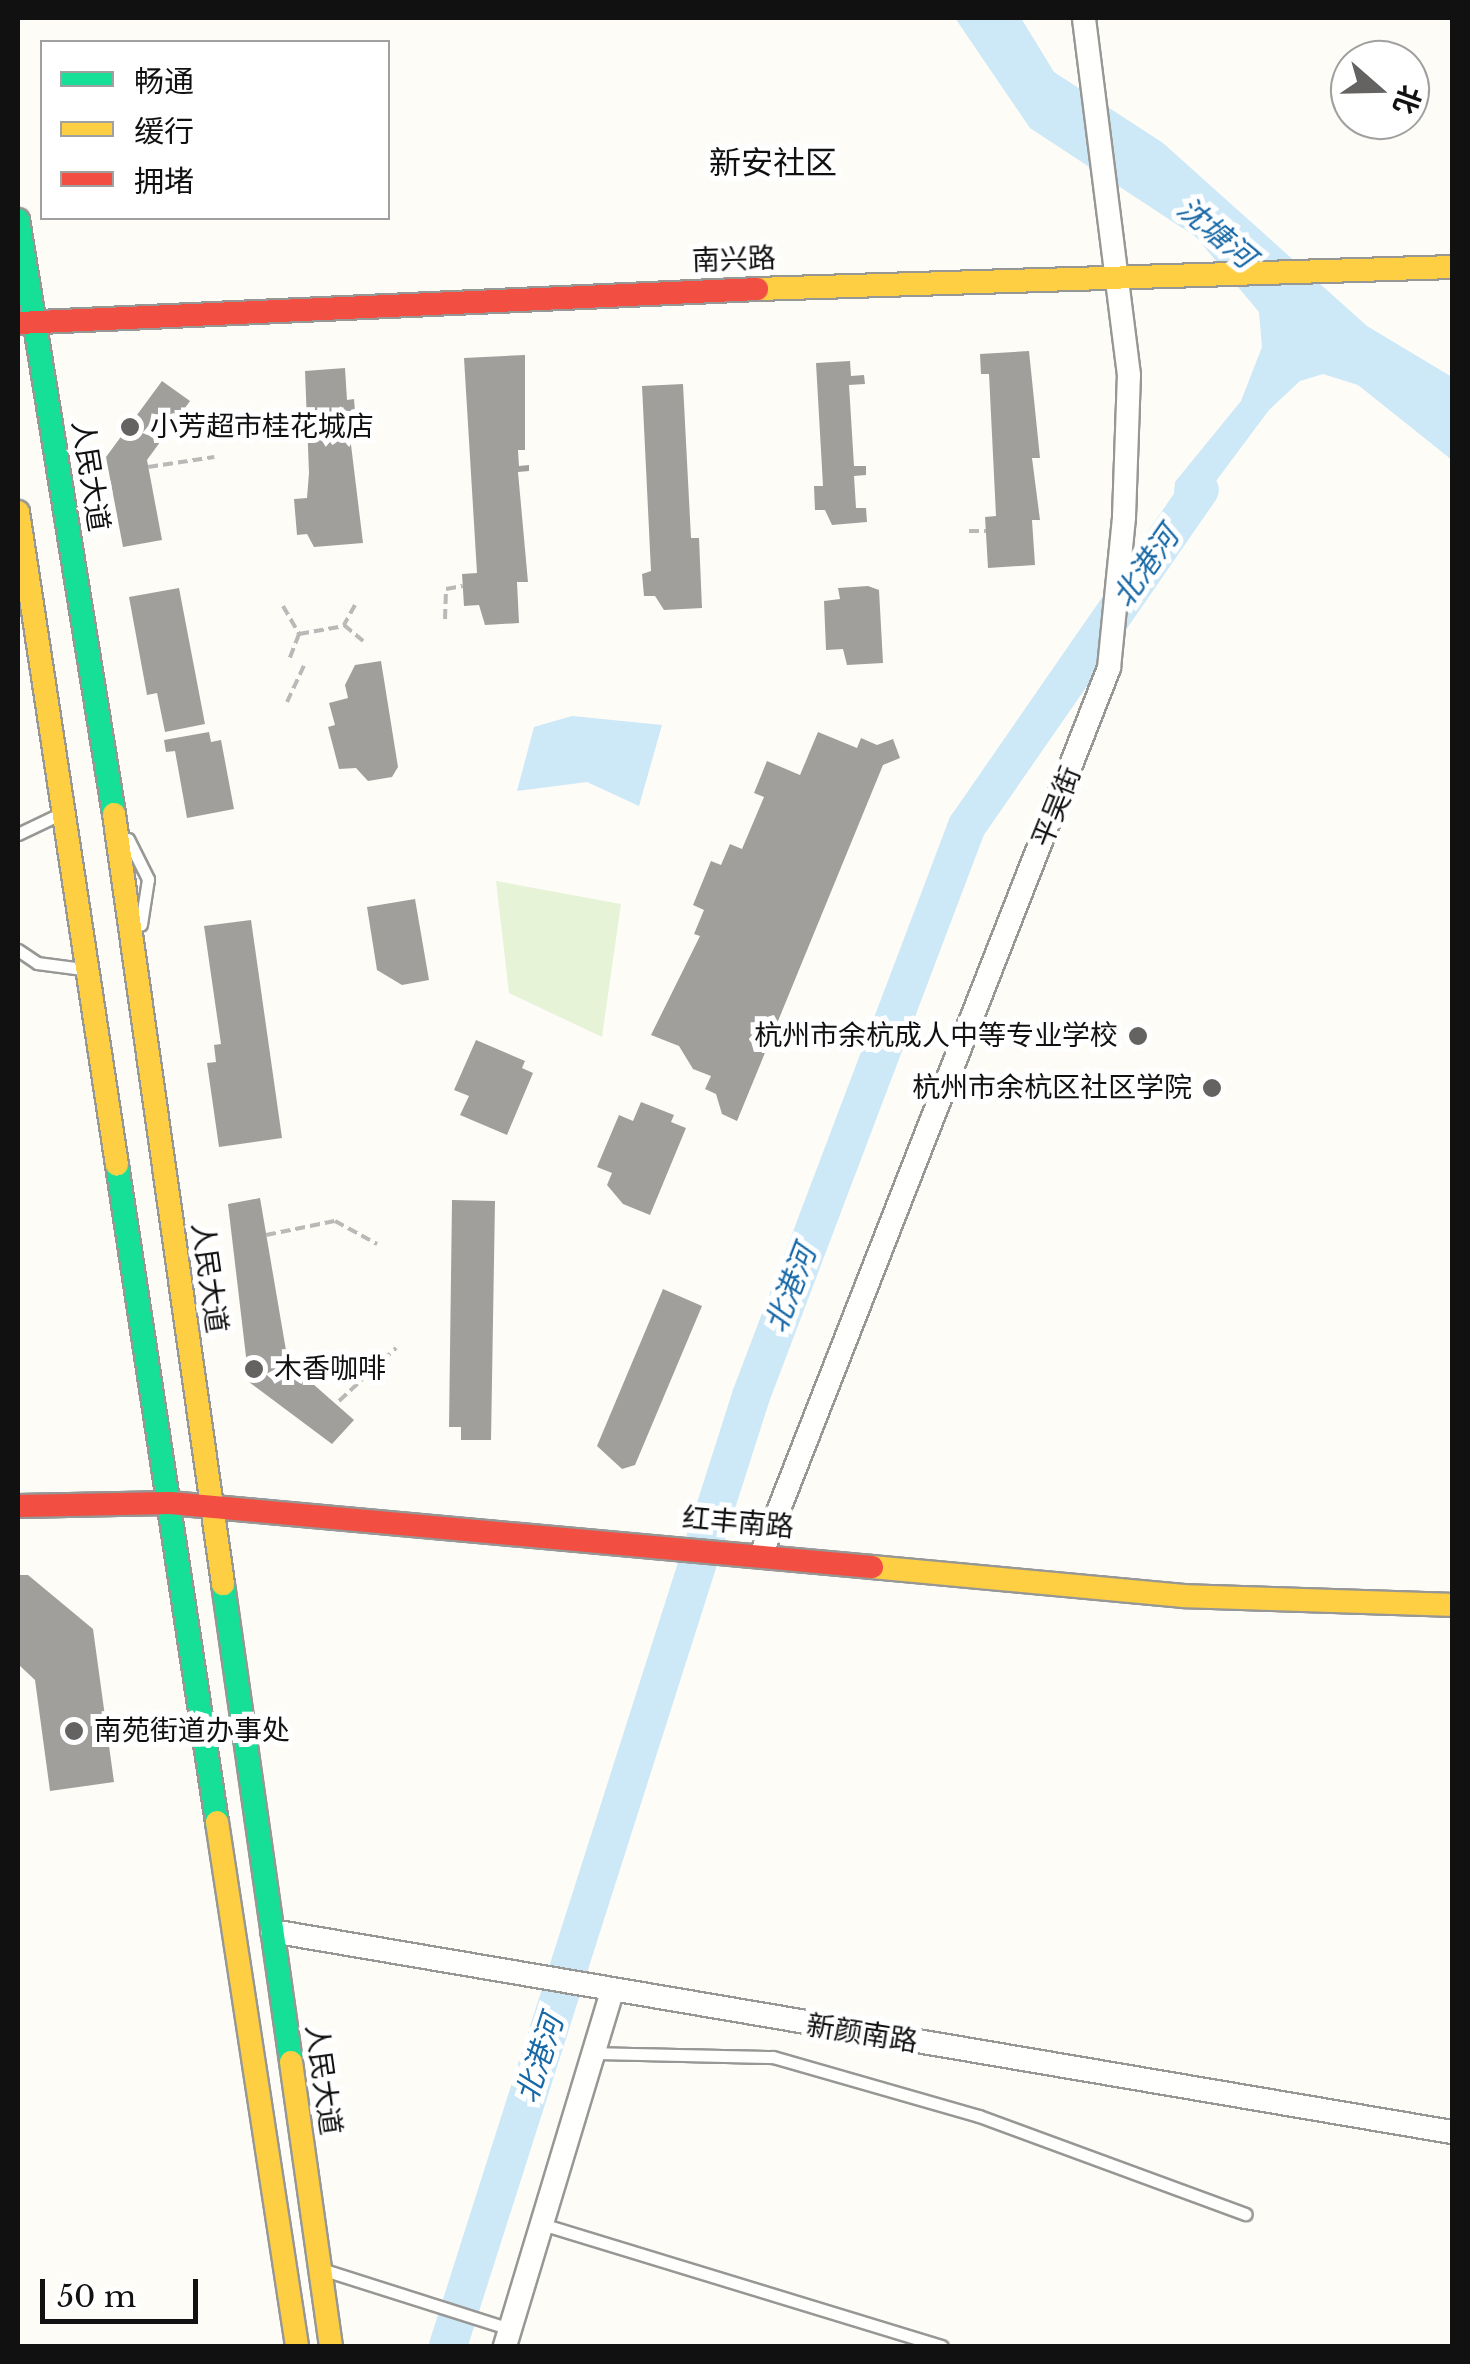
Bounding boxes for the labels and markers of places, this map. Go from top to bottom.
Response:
place label: 小芳超市桂花城店 [150,410,374,444]
marker: 小芳超市桂花城店 [119,416,141,438]
place label: 杭州市余杭成人中等专业学校 [754,1019,1118,1053]
marker: 杭州市余杭成人中等专业学校 [1127,1025,1149,1047]
place label: 杭州市余杭区社区学院 [912,1071,1192,1105]
marker: 杭州市余杭区社区学院 [1201,1077,1223,1099]
place label: 木香咖啡 [274,1352,386,1386]
marker: 木香咖啡 [243,1358,265,1380]
place label: 南苑街道办事处 [94,1714,290,1748]
marker: 南苑街道办事处 [63,1720,85,1742]

